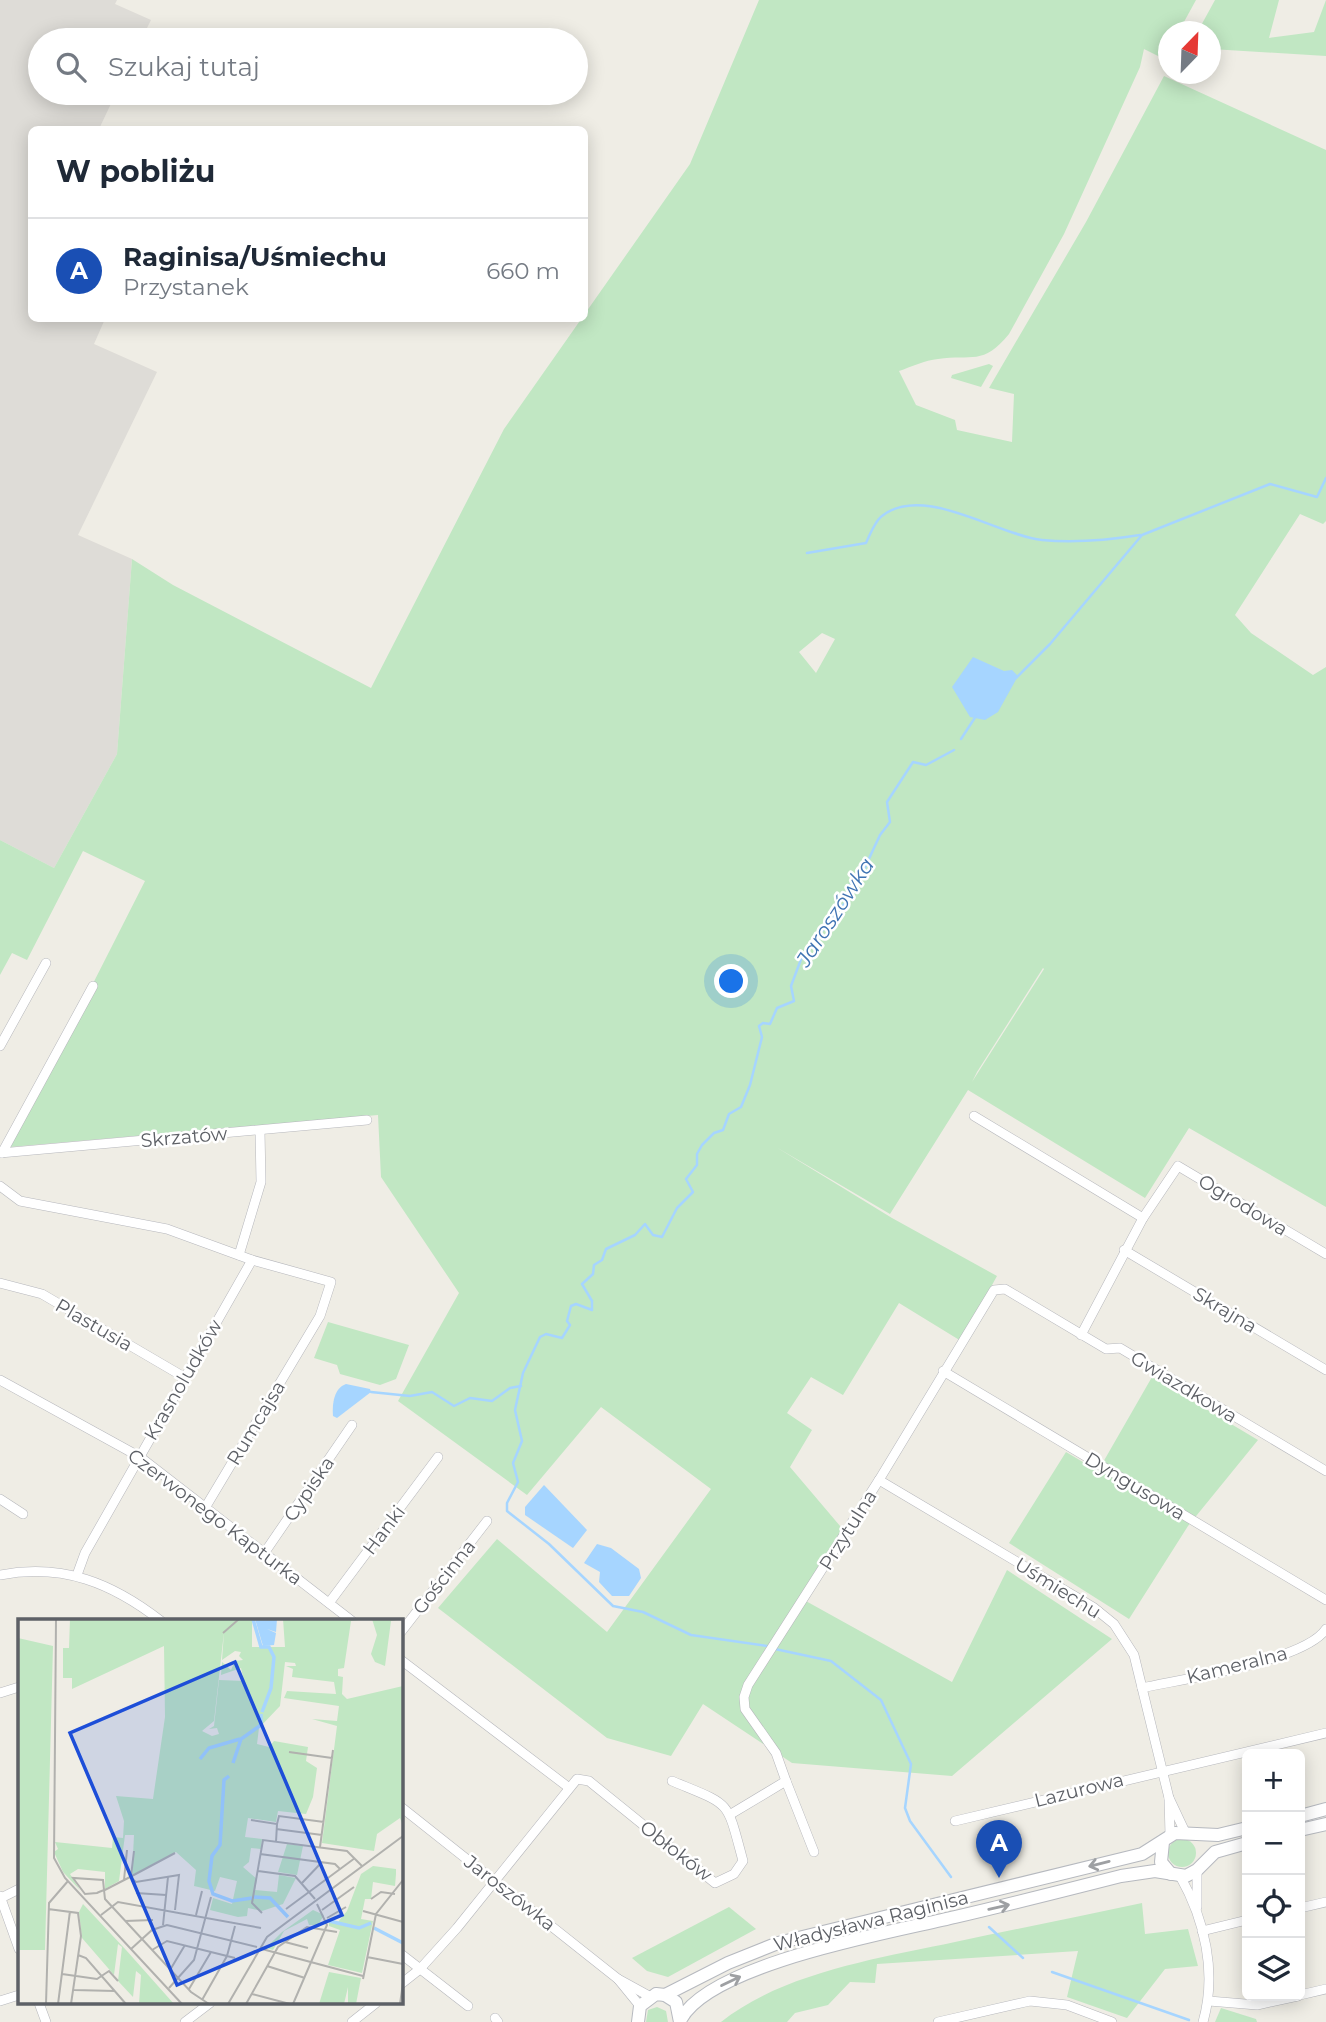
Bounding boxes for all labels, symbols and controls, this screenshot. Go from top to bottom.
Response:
north arrow [1158,21,1221,84]
search box [28,28,588,105]
icon: search [52,48,90,86]
text: Szukaj tutaj [108,51,260,83]
text: W pobliżu [56,153,215,190]
text: Raginisa/Uśmiechu [123,241,387,273]
text: A [70,257,88,285]
text: 660 m [486,257,560,285]
text: Przystanek [123,273,249,301]
water label: Jaroszówka [790,853,879,972]
your location [714,964,748,998]
street label: Skrzatów [140,1122,229,1152]
street label: Ogrodowa [1194,1169,1292,1241]
street label: Skrajna [1189,1282,1261,1338]
street label: Plastusia [51,1294,137,1356]
street label: Krasnoludków [139,1315,227,1444]
street label: Gwiazdkowa [1127,1346,1241,1428]
street label: Rumcajsa [222,1377,290,1469]
street label: Czerwonego Kapturka [123,1444,307,1590]
street label: Dyngusowa [1081,1447,1189,1525]
street label: Cypiska [279,1452,339,1526]
street label: Przytulna [814,1486,882,1574]
street label: Hanki [358,1501,410,1559]
street label: Gościnna [408,1535,480,1619]
street label: Uśmiechu [1011,1552,1105,1624]
inset map [18,1619,402,2004]
street label: Kameralna [1184,1641,1290,1689]
map controls [1242,1749,1305,2001]
button: + [1242,1749,1305,1812]
street label: Lazurowa [1032,1768,1126,1812]
button: − [1242,1812,1305,1875]
street label: Obłoków [635,1816,717,1887]
pin: A [976,1820,1022,1878]
street label: Jaroszówka [459,1850,560,1936]
one-way arrow [1089,1858,1111,1871]
button: locate [1242,1875,1305,1938]
street label: Władysława Raginisa [771,1886,971,1956]
one-way arrow [987,1900,1010,1913]
button: layers [1242,1938,1305,2001]
one-way arrow [719,1974,741,1987]

